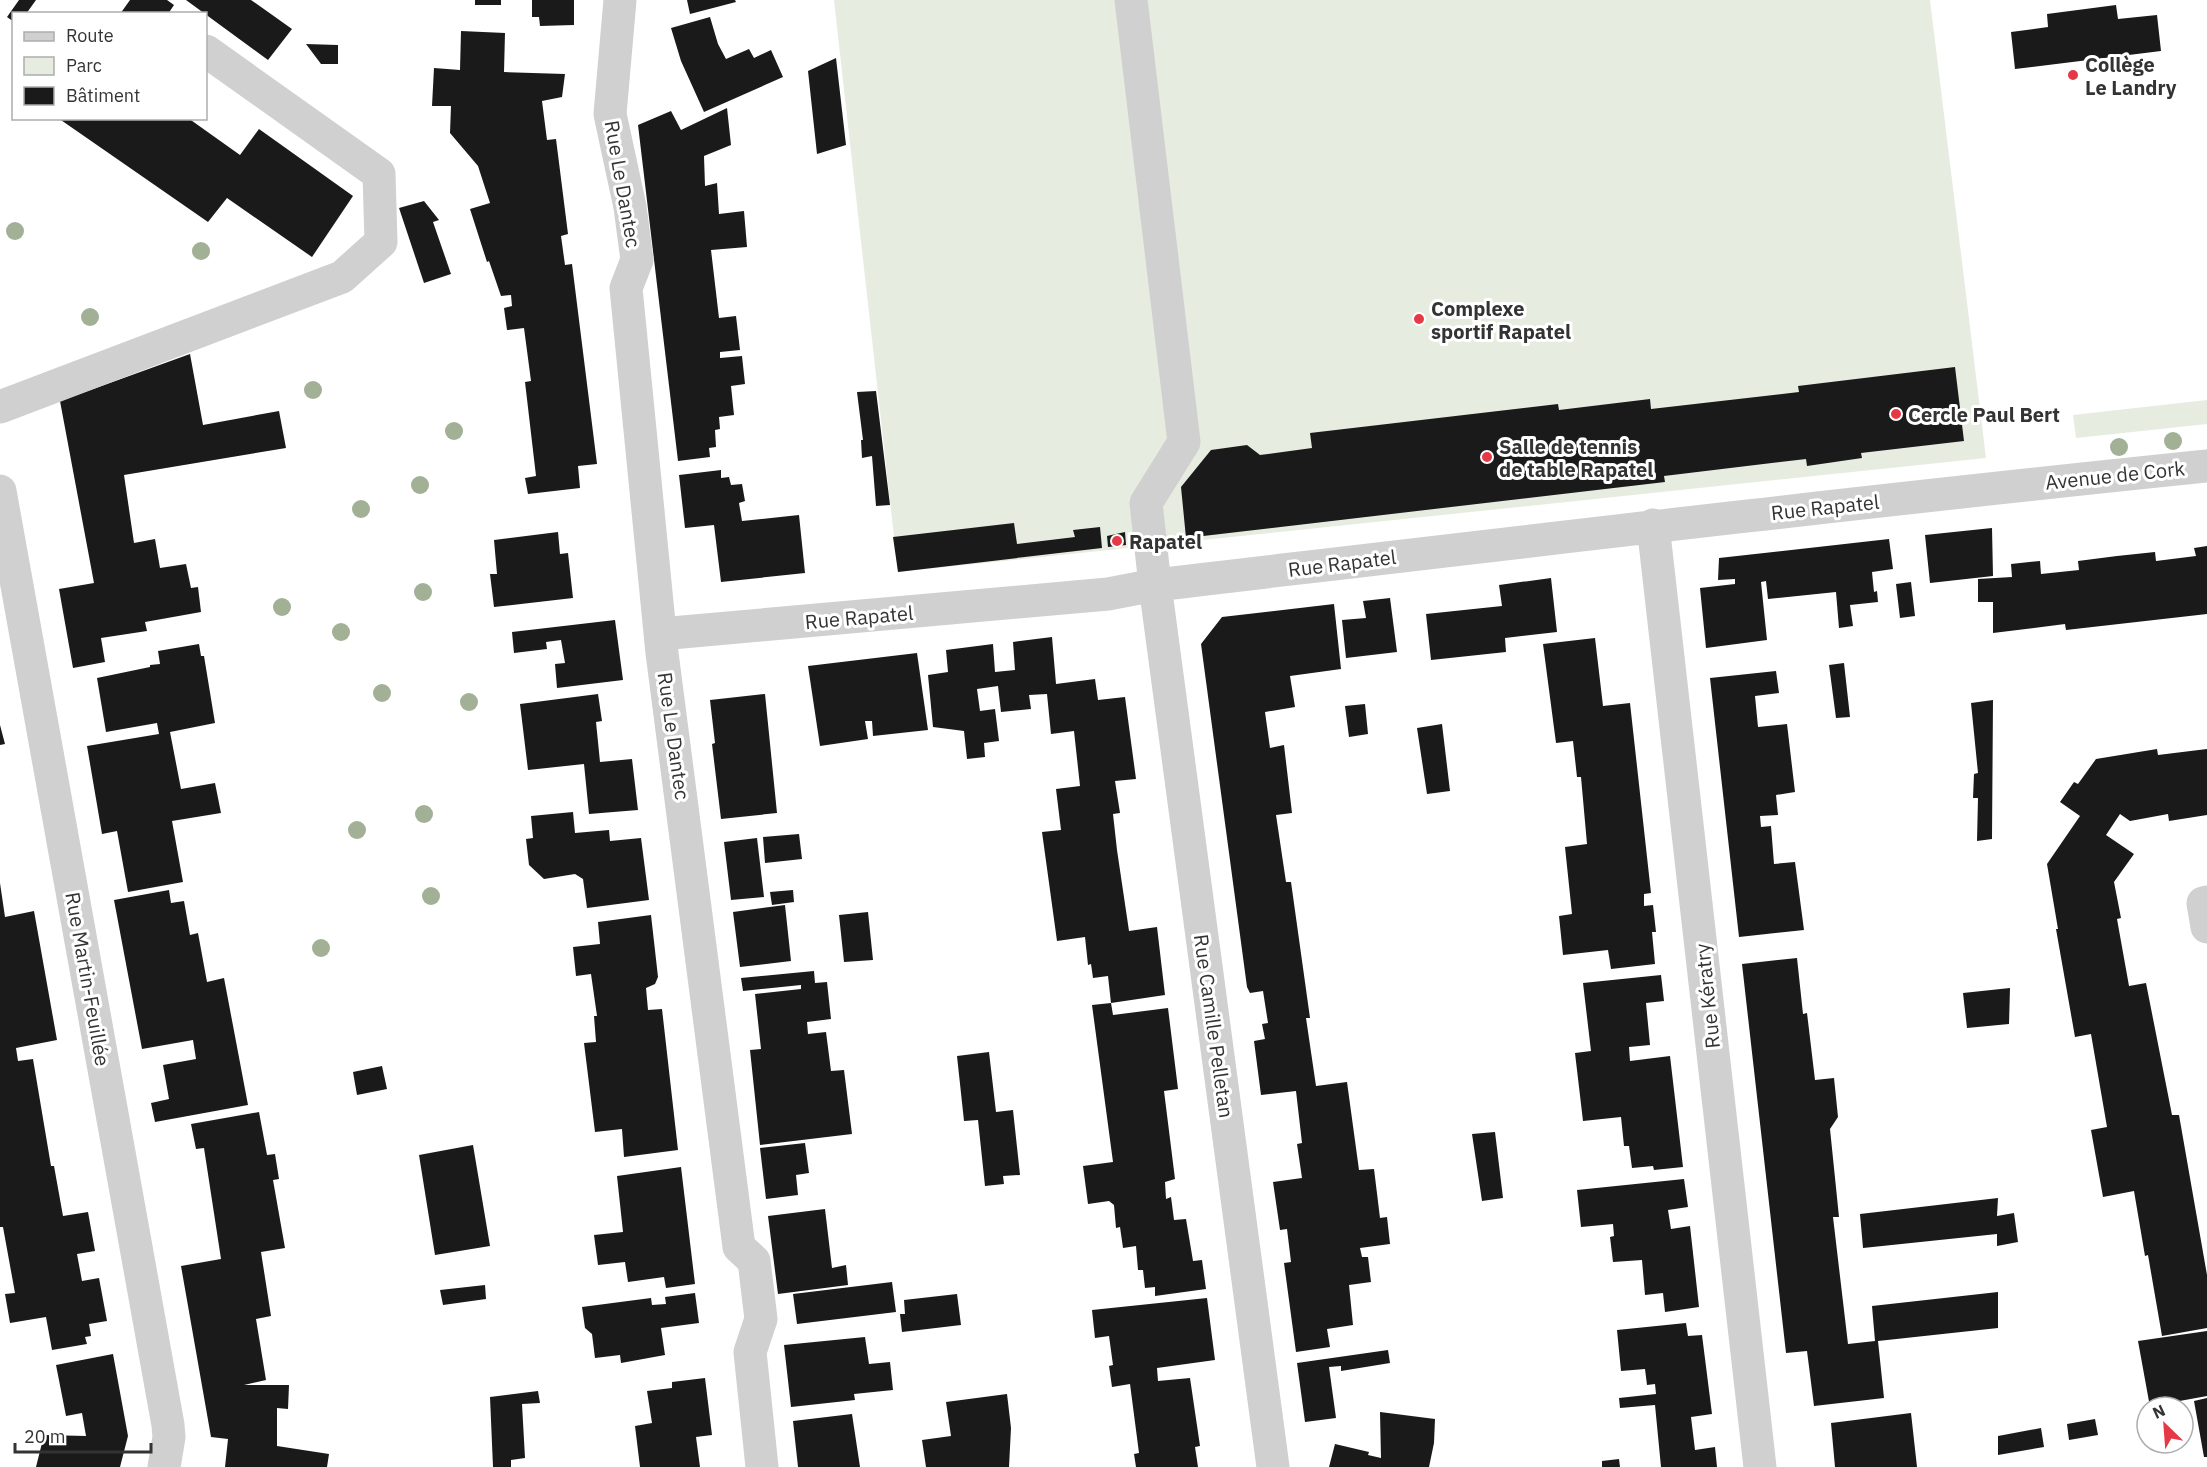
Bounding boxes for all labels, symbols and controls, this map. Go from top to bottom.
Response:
legend [12,12,207,120]
text: Route [66,24,114,47]
place label: Collège Le Landry [2085,51,2177,101]
text: Parc [66,54,102,77]
marker: Collège Le Landry [2066,68,2080,82]
text: Bâtiment [66,84,140,107]
street label: Rue Le Dantec [599,118,647,250]
place label: Complexe sportif Rapatel [1431,295,1571,345]
marker: Complexe sportif Rapatel [1412,312,1426,326]
place label: Cercle Paul Bert [1908,401,2060,428]
marker: Cercle Paul Bert [1889,407,1903,421]
place label: Salle de tennis de table Rapatel [1499,433,1653,483]
marker: Salle de tennis de table Rapatel [1480,450,1494,464]
street label: Avenue de Cork [2044,454,2187,496]
street label: Rue Rapatel [1769,488,1881,526]
place label: Rapatel [1129,528,1202,555]
marker: Rapatel [1110,534,1124,548]
street label: Rue Rapatel [1286,543,1398,583]
street label: Rue Rapatel [804,599,914,635]
street label: Rue Le Dantec [652,670,696,802]
street label: Rue Martin-Feuillée [59,890,117,1068]
street label: Rue Camille Pelletan [1188,932,1240,1120]
street label: Rue Kératry [1688,942,1726,1050]
north arrow [2135,1395,2195,1455]
text: N [2149,1400,2168,1423]
scale bar [15,1416,152,1454]
text: 20 m [24,1425,66,1448]

